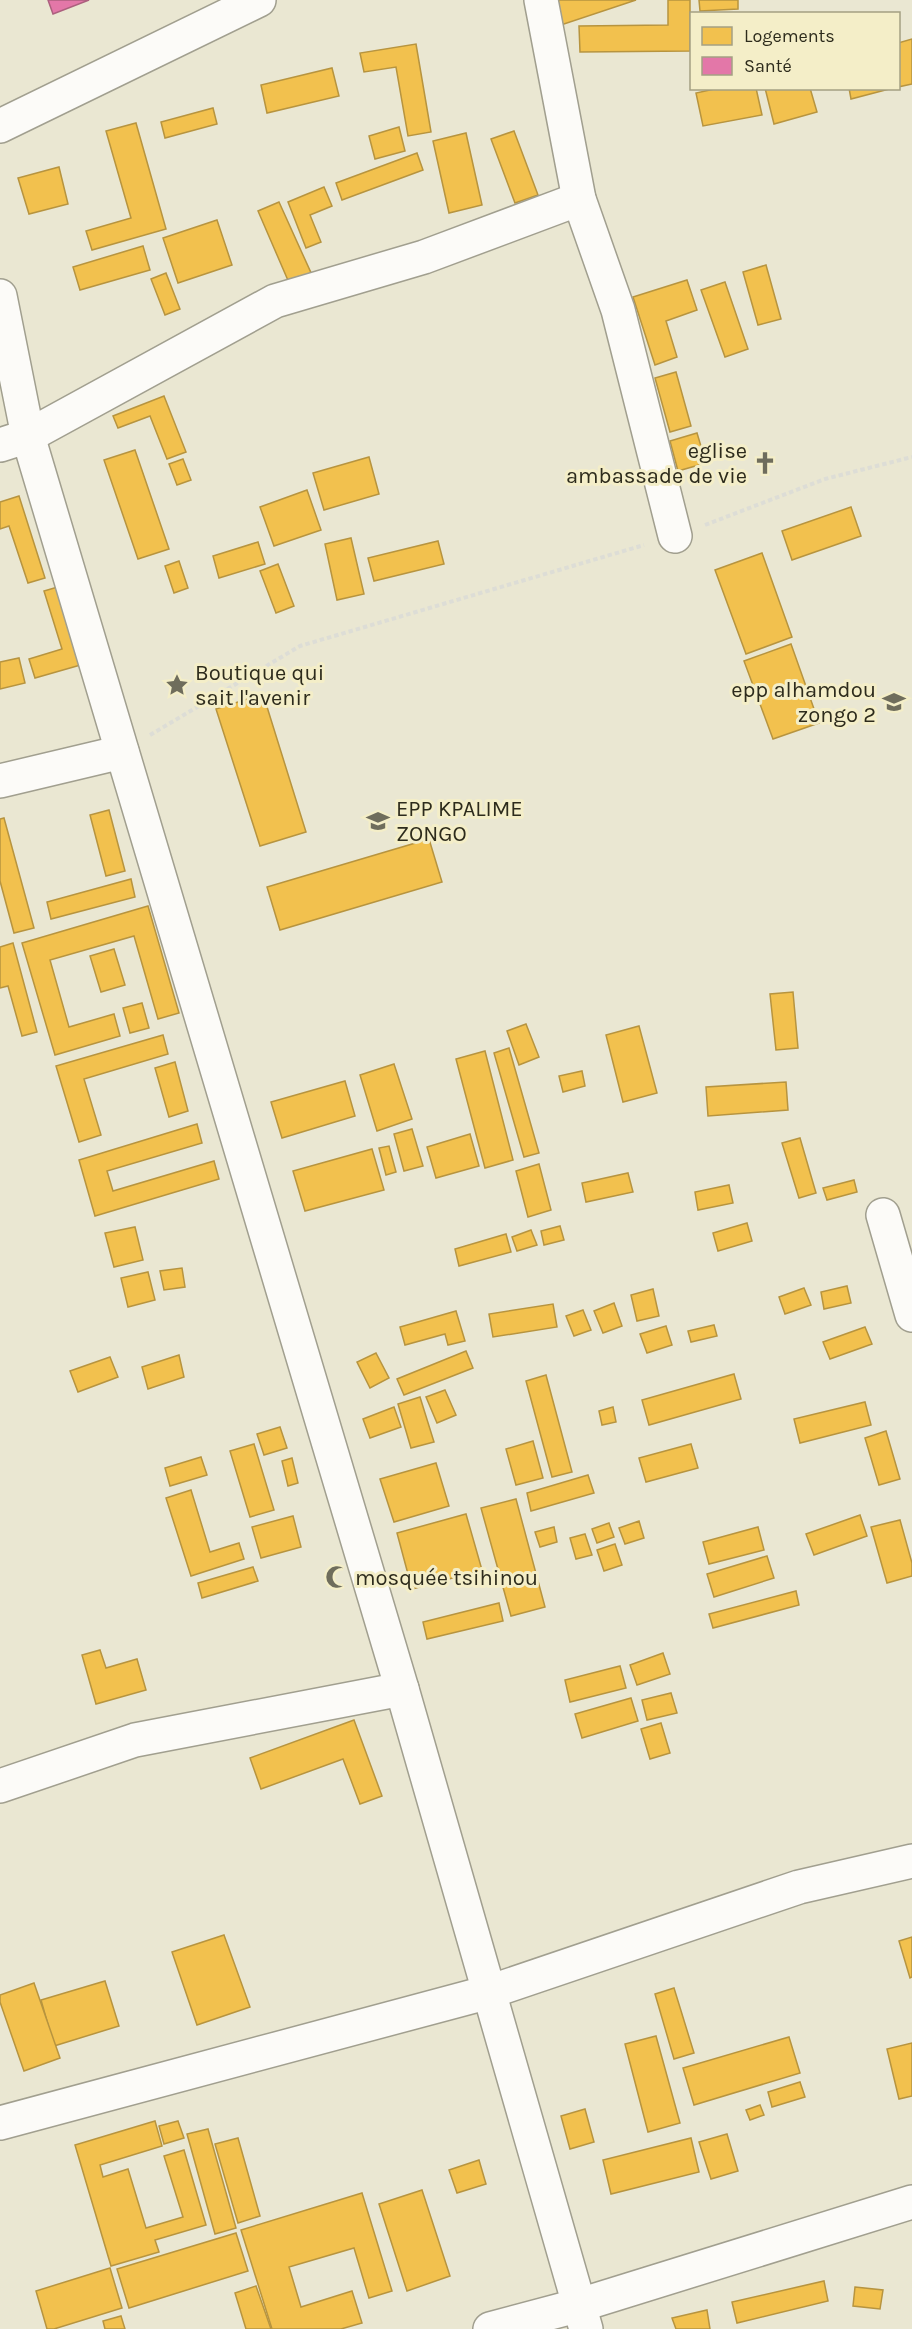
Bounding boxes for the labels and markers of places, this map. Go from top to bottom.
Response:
place label: eglise ambassade de vie [566,438,747,489]
church icon: eglise ambassade de vie [752,450,778,476]
place label: Boutique qui sait l'avenir [195,660,324,711]
place icon: Boutique qui sait l'avenir [164,672,190,698]
place label: epp alhamdou zongo 2 [731,677,876,728]
school or university icon: epp alhamdou zongo 2 [881,689,907,715]
place label: EPP KPALIME ZONGO [396,796,523,847]
school or university icon: EPP KPALIME ZONGO [365,808,391,834]
mosque icon: mosquée tsihinou [324,1564,350,1590]
place label: mosquée tsihinou [355,1565,538,1591]

